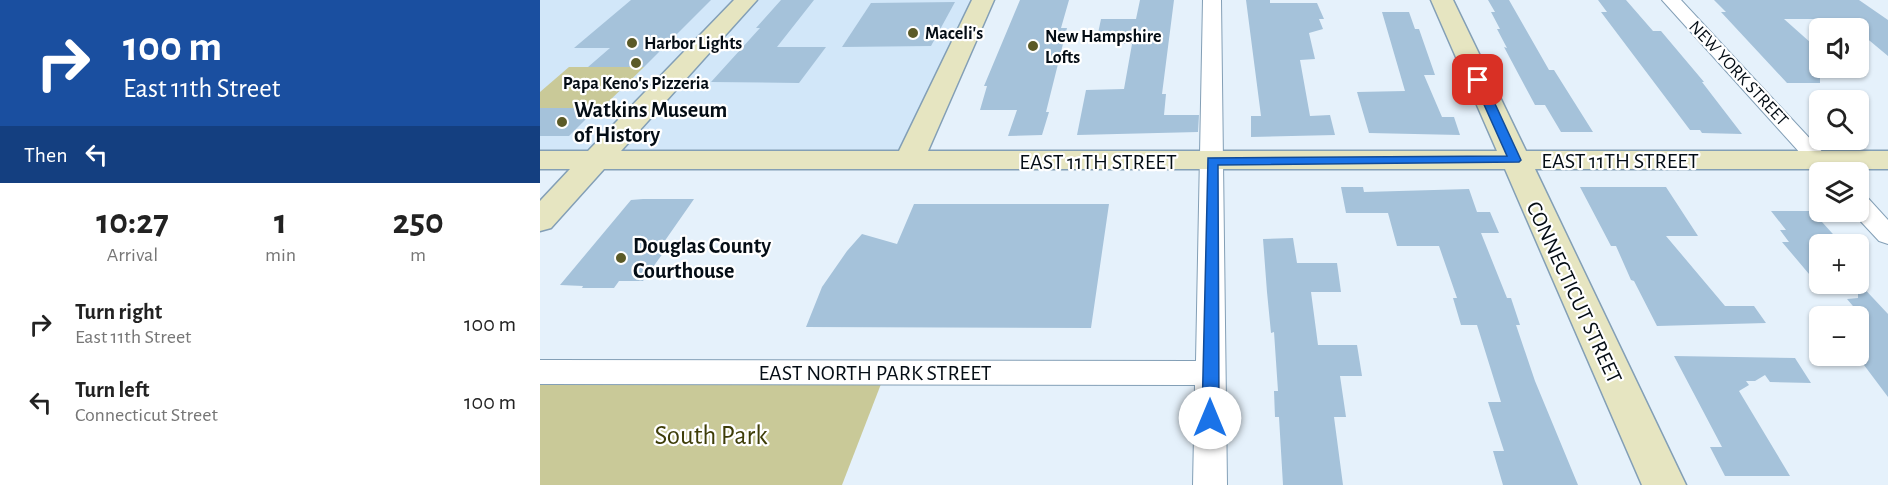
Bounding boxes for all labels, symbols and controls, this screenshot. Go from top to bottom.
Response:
street label: NEW YORK STREET [1685,18,1791,130]
map controls [1809,18,1869,366]
button: sound [1809,18,1869,78]
icon: right [24,24,102,102]
place label: Maceli's [925,25,983,43]
text: 100 m [123,26,222,68]
marker: Maceli's [906,26,920,40]
place label: New Hampshire Lofts [1045,28,1162,67]
place label: Harbor Lights [644,35,742,53]
marker: Harbor Lights [625,36,639,50]
marker: New Hampshire Lofts [1026,39,1040,53]
pin [1452,54,1503,105]
marker: Papa Keno's Pizzeria [629,56,643,70]
icon: arrive [1461,63,1494,96]
text: East 11th Street [123,75,280,102]
place label: Papa Keno's Pizzeria [563,75,710,93]
button: search [1809,90,1869,150]
place label: Watkins Museum of History [574,99,727,147]
marker: Watkins Museum of History [555,115,569,129]
icon: left [80,138,113,171]
text: Then [24,144,68,166]
street label: EAST 11TH STREET [1541,150,1699,172]
street label: EAST 11TH STREET [1019,151,1177,173]
button: layers [1809,162,1869,222]
street label: CONNECTICUT STREET [1522,198,1626,387]
text: 10:27 [96,204,169,240]
text: 1 [274,204,287,240]
text: 250 [392,204,444,240]
button: + [1809,234,1869,294]
place label: Douglas County Courthouse [633,235,771,282]
text: Arrival [107,245,158,265]
text: min [265,245,296,265]
text: m [410,245,426,265]
marker: Douglas County Courthouse [614,251,628,265]
text: Turn right [75,301,162,323]
button: − [1809,306,1869,366]
icon: right [24,308,57,341]
text: 100 m [464,313,516,335]
text: East 11th Street [75,327,191,347]
street label: EAST NORTH PARK STREET [758,362,992,384]
text: Turn left [75,379,149,401]
icon: left [24,386,57,419]
position arrow [1178,386,1242,450]
text: 100 m [464,391,516,413]
text: Connecticut Street [75,405,218,425]
park label: South Park [655,422,768,449]

